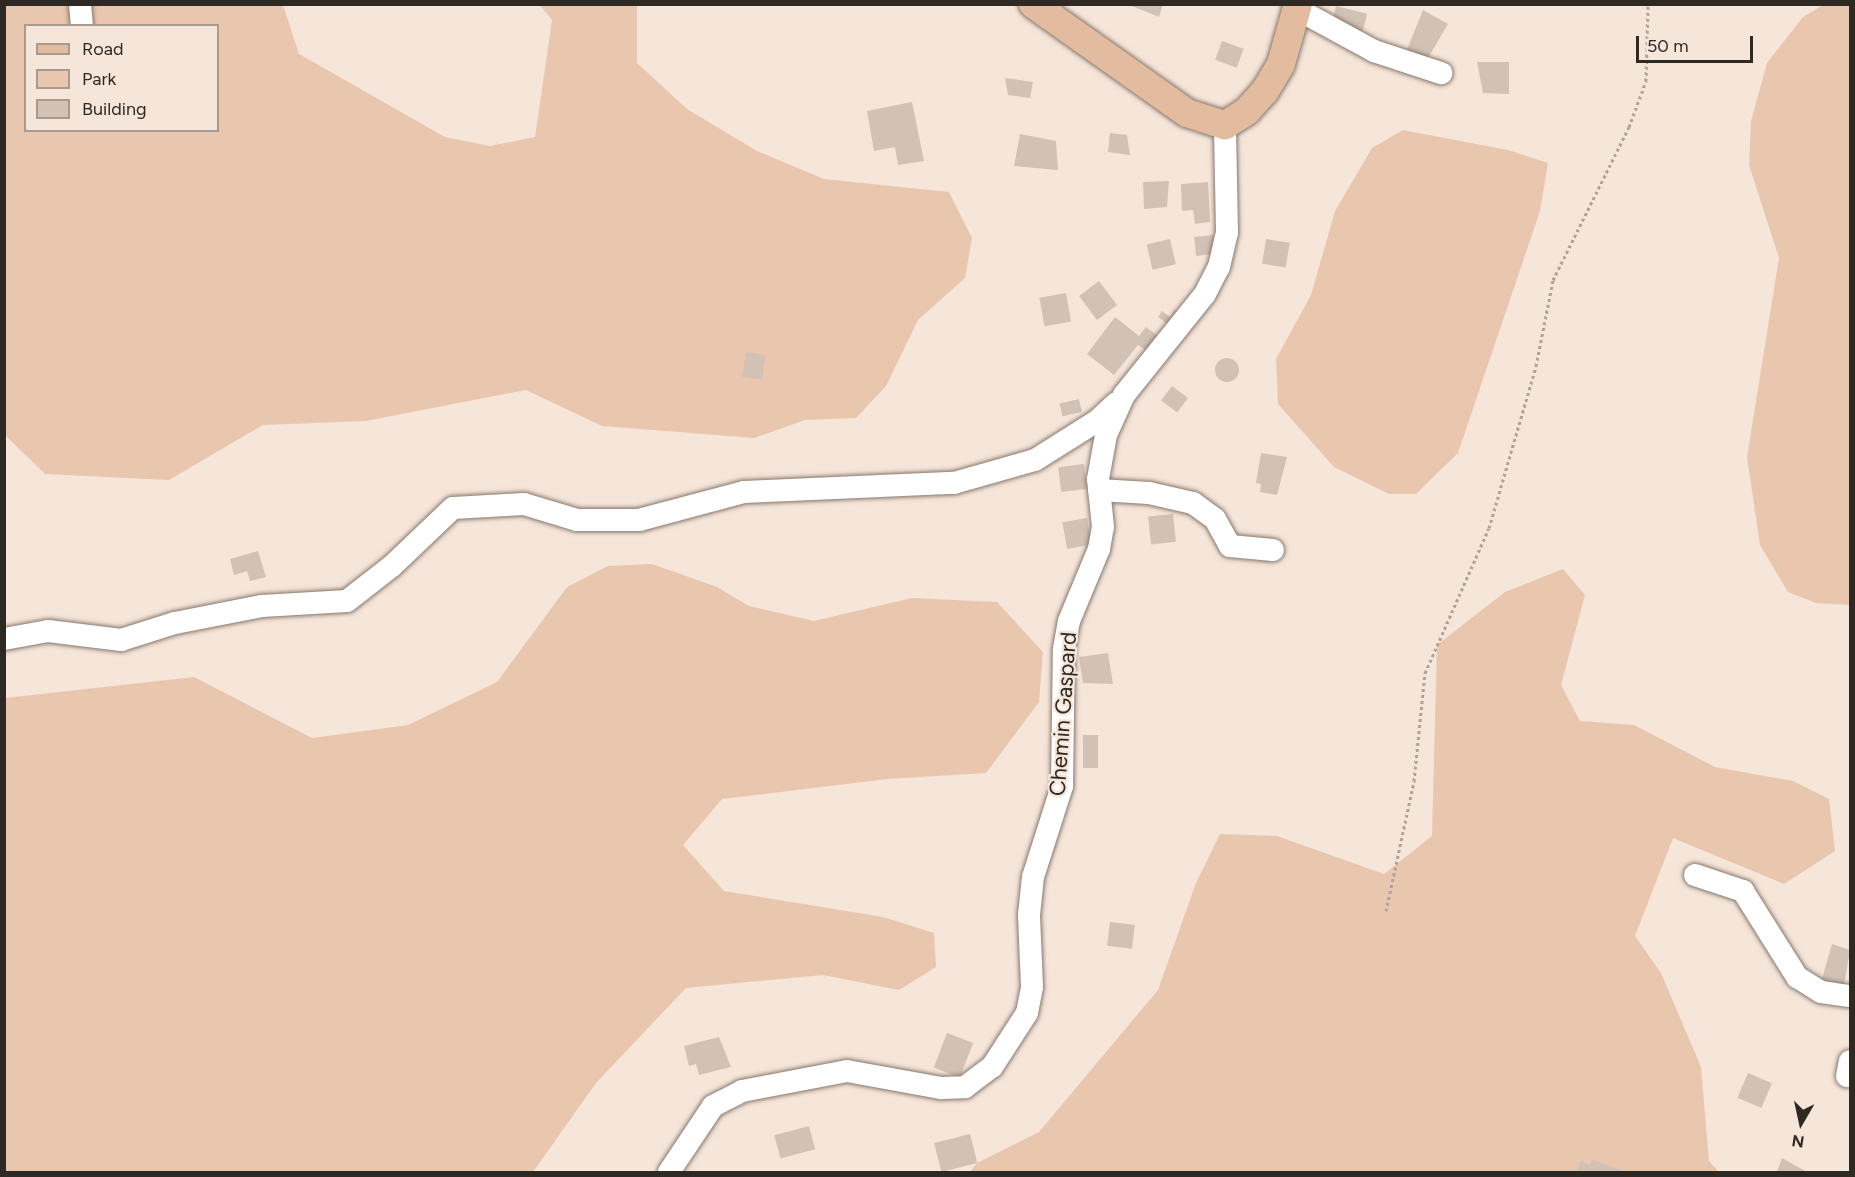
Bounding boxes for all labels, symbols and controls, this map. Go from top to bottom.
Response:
legend [24,24,219,132]
scale bar [1639,24,1756,62]
text: 50 m [1647,35,1689,57]
text: Road [82,38,123,60]
text: Park [82,68,116,90]
text: Building [82,98,147,120]
street label: Chemin Gaspard [1044,631,1082,797]
north arrow [1771,1093,1831,1153]
text: N [1791,1131,1806,1152]

